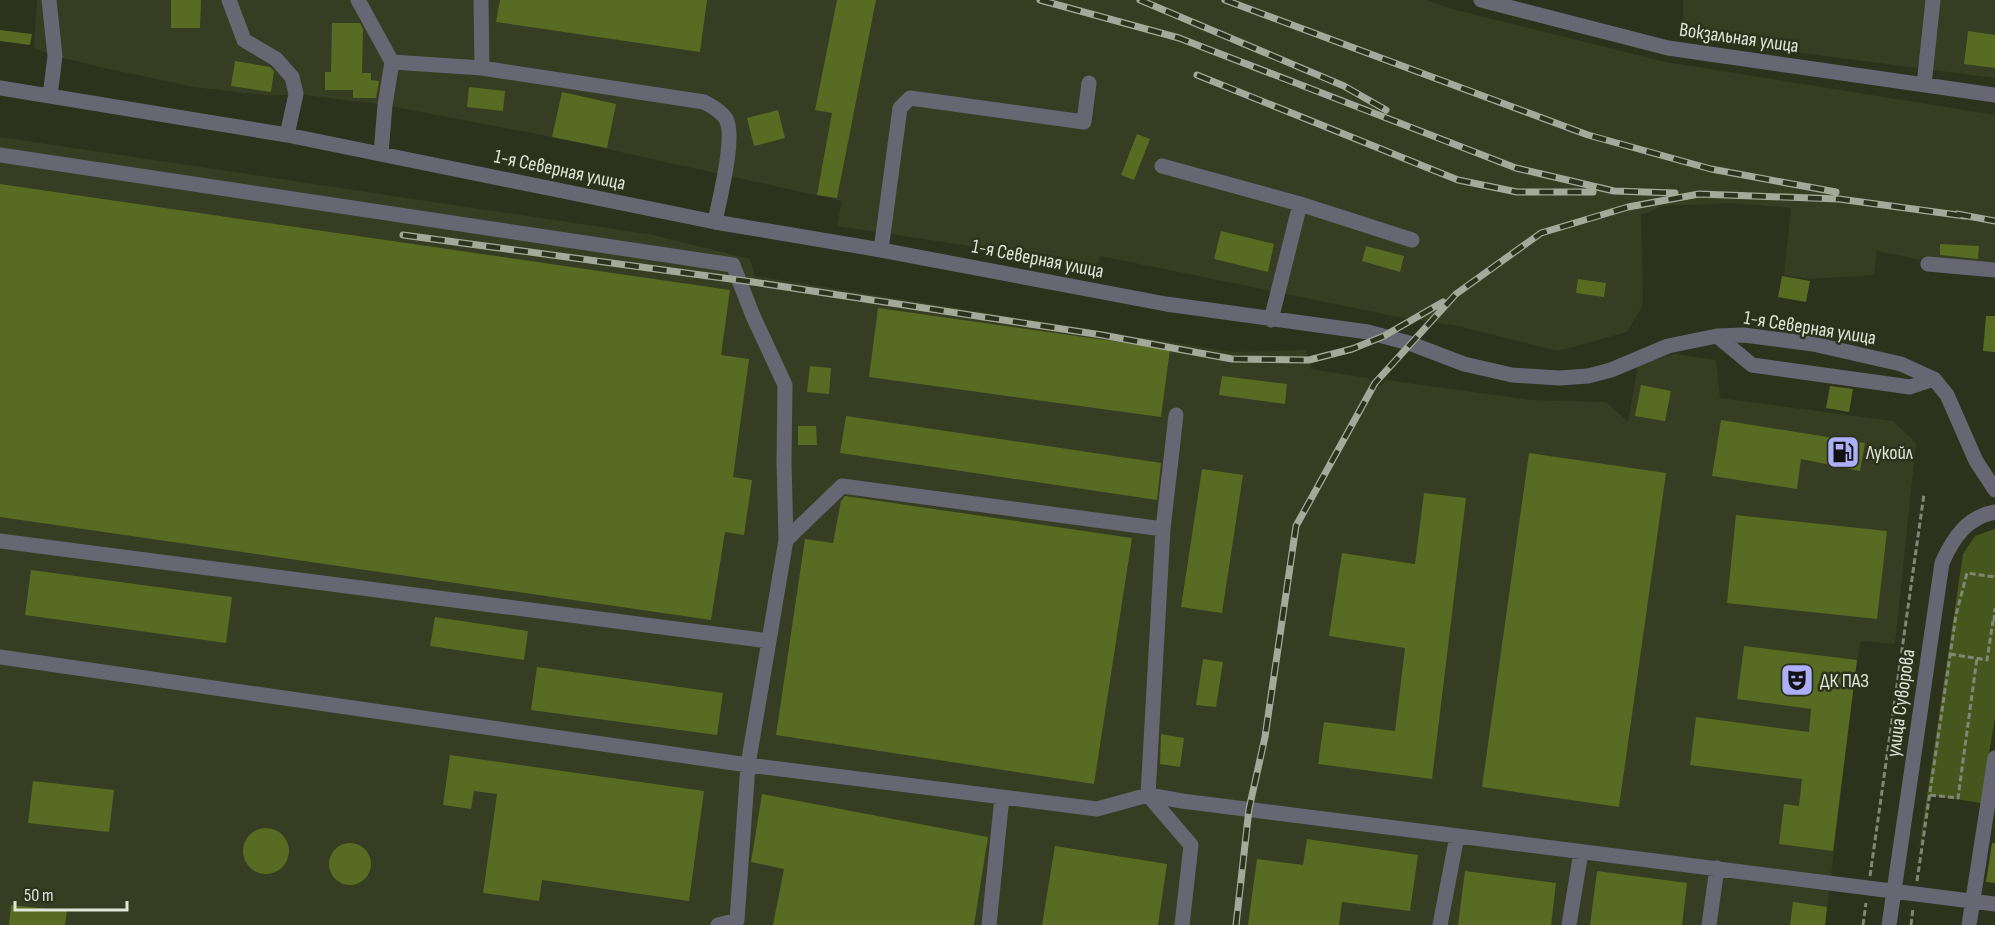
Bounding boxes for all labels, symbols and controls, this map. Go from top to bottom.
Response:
street label: Вокзальная улица [1678,18,1800,58]
street label: 1-я Северная улица [492,144,628,196]
street label: 1-я Северная улица [970,234,1106,284]
street label: 1-я Северная улица [1742,306,1878,350]
fuel station icon: Лукойл [1825,434,1861,470]
place label: Лукойл [1865,441,1913,465]
street label: улица Суворова [1882,648,1920,759]
theatre icon: ДК ПАЗ [1779,662,1815,698]
place label: ДК ПАЗ [1820,669,1869,693]
scale bar [15,874,128,912]
text: 50 m [24,885,54,906]

